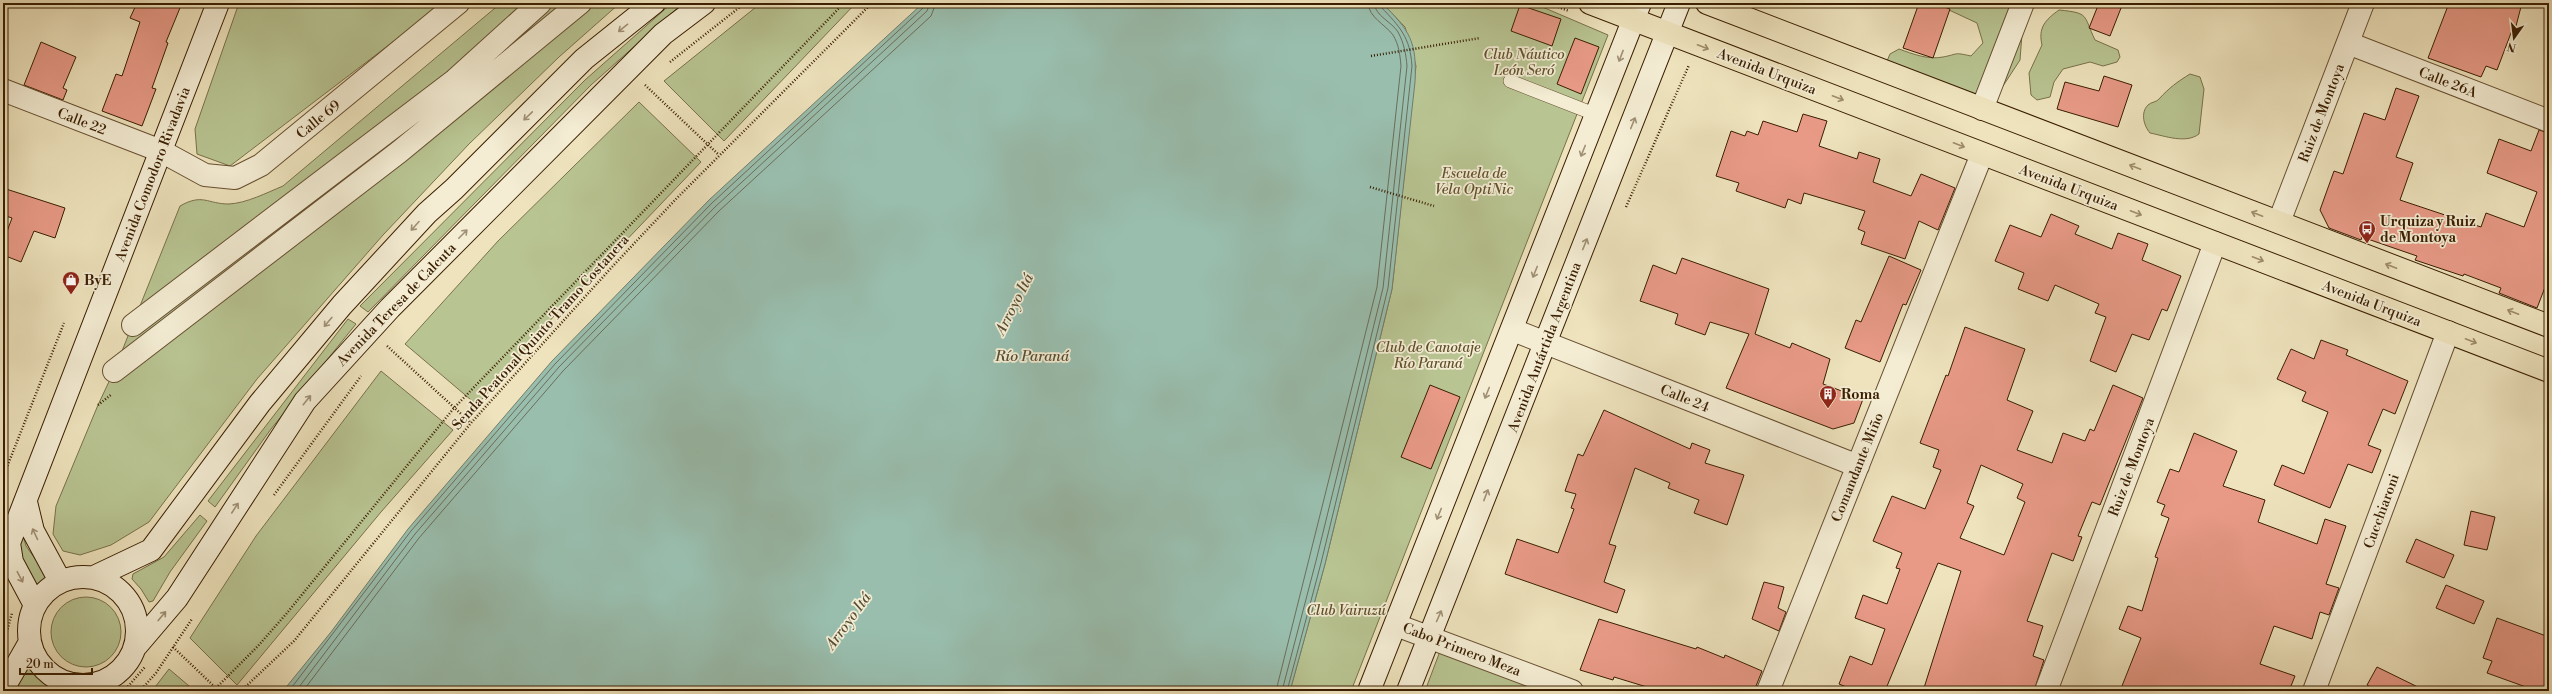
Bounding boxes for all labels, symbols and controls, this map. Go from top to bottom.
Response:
north arrow [2494,18,2534,58]
one-way arrow [618,23,629,32]
text: N [2506,39,2518,55]
one-way arrow [1697,43,1709,51]
street label: Avenida Urquiza [1714,44,1820,99]
park label: Club Náutico León Seró [1483,46,1565,80]
one-way arrow [1616,50,1624,62]
street label: Ruiz de Montoya [2295,60,2349,165]
street label: Calle 26A [2416,64,2480,102]
street label: Avenida Comodoro Rivadavia [111,84,195,265]
one-way arrow [1831,95,1843,103]
street label: Calle 69 [293,96,344,143]
street label: Calle 22 [55,104,109,139]
one-way arrow [523,111,533,121]
one-way arrow [1629,117,1637,129]
one-way arrow [1953,141,1965,149]
one-way arrow [1579,145,1586,157]
street label: Avenida Urquiza [2016,160,2122,215]
one-way arrow [2130,163,2142,171]
park label: Escuela de Vela OptiNic [1435,165,1513,199]
one-way arrow [2130,209,2142,217]
one-way arrow [2251,209,2263,217]
place label: Urquiza y Ruiz de Montoya [2380,213,2476,247]
bus stop icon: Urquiza y Ruiz de Montoya [2357,219,2377,244]
one-way arrow [410,221,420,231]
one-way arrow [458,229,468,239]
street label: Senda Peatonal Quinto Tramo Costanera [448,231,634,434]
one-way arrow [1582,238,1590,250]
street label: Avenida Teresa de Calcuta [332,239,461,371]
one-way arrow [2251,256,2263,264]
street label: Avenida Antártida Argentina [1504,259,1586,436]
one-way arrow [2386,261,2398,269]
one-way arrow [1531,266,1539,278]
shop icon: ByE [61,270,81,295]
water label: Arroyo Itá [990,270,1038,340]
place label: ByE [84,272,111,290]
street label: Avenida Urquiza [2319,276,2425,331]
one-way arrow [2507,307,2519,315]
one-way arrow [323,317,332,328]
one-way arrow [2464,337,2476,345]
park label: Club de Canotaje Río Paraná [1376,339,1481,373]
water label: Río Paraná [994,347,1070,366]
street label: Calle 24 [1657,381,1712,417]
building icon: Roma [1818,384,1838,409]
place label: Roma [1841,386,1880,404]
one-way arrow [1483,387,1491,399]
one-way arrow [302,395,311,405]
street label: Comandante Miño [1828,410,1888,525]
street label: Ruiz de Montoya [2105,414,2159,519]
street label: Cucchiaroni [2360,471,2404,551]
one-way arrow [1483,490,1491,502]
one-way arrow [231,503,239,514]
one-way arrow [1435,507,1443,519]
one-way arrow [31,528,38,540]
one-way arrow [17,571,25,583]
water label: Arroyo Itá [820,588,876,655]
park label: Club Vairuzú [1306,602,1387,620]
one-way arrow [158,610,167,621]
one-way arrow [1436,611,1443,623]
street label: Cabo Primero Meza [1400,619,1524,681]
scale bar [20,650,92,676]
text: 20 m [26,657,54,672]

